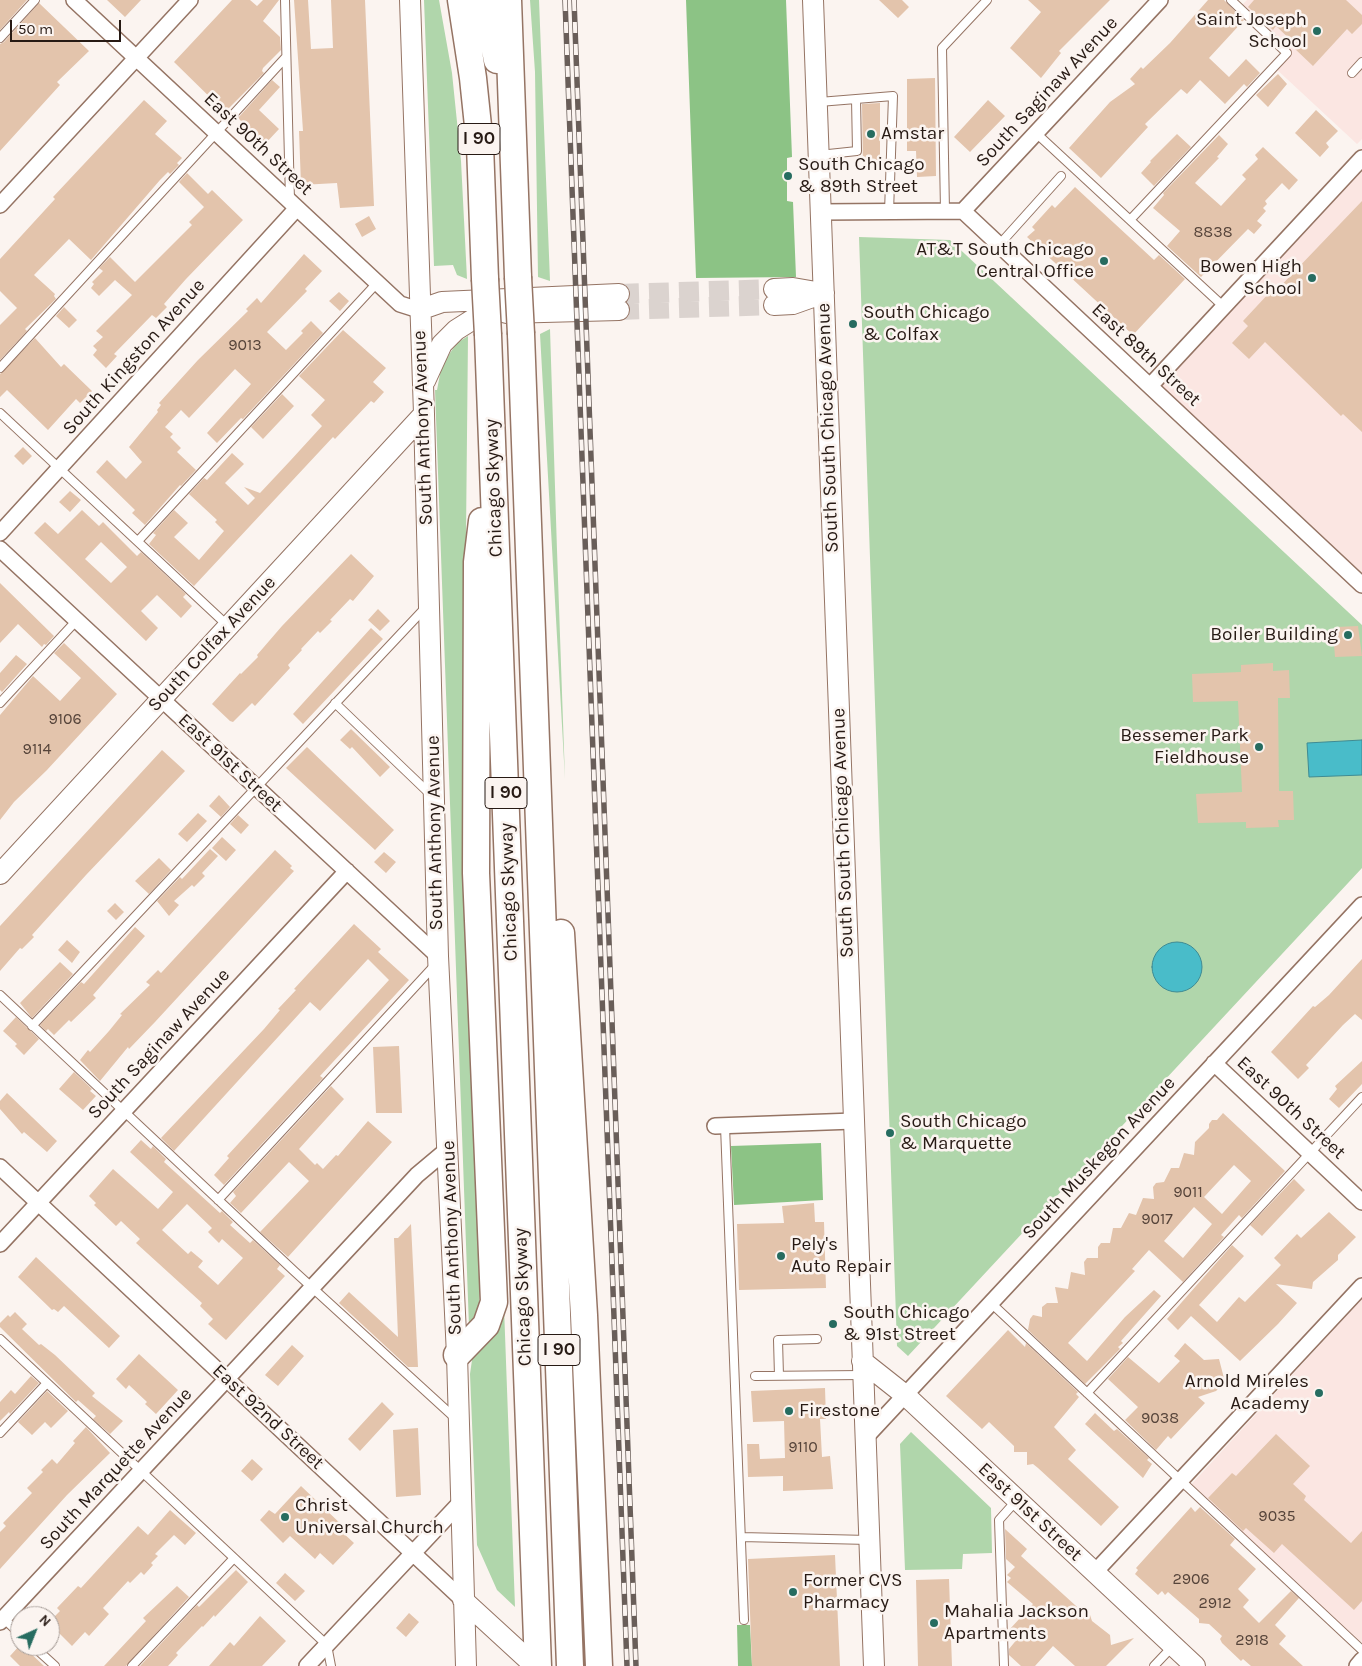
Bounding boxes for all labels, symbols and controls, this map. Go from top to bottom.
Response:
place label: Saint Joseph School [1196,9,1307,53]
scale bar [12,10,124,42]
street label: South Saginaw Avenue [971,12,1123,172]
text: 50 m [18,20,53,38]
marker: Saint Joseph School [1311,25,1323,37]
street label: East 90th Street [199,88,317,200]
place label: Amstar [881,123,944,145]
road number: I 90 [458,124,500,154]
marker: Amstar [865,128,877,140]
place label: South Chicago & 89th Street [798,154,925,198]
marker: South Chicago & 89th Street [782,170,794,182]
house number: 8838 [1194,222,1232,242]
place label: AT&T South Chicago Central Office [916,239,1094,283]
marker: AT&T South Chicago Central Office [1098,255,1110,267]
place label: Bowen High School [1200,256,1302,300]
marker: Bowen High School [1306,272,1318,284]
street label: South Kingston Avenue [58,274,210,440]
street label: East 89th Street [1087,299,1205,411]
place label: South Chicago & Colfax [863,302,990,346]
street label: South South Chicago Avenue [812,303,844,553]
marker: South Chicago & Colfax [847,318,859,330]
street label: South Anthony Avenue [408,330,438,526]
house number: 9013 [228,335,262,355]
street label: Chicago Skyway [480,418,508,558]
street label: South Colfax Avenue [143,571,281,717]
place label: Boiler Building [1210,624,1338,646]
marker: Boiler Building [1342,629,1354,641]
street label: South South Chicago Avenue [827,708,859,958]
house number: 9106 [48,709,82,729]
street label: East 91st Street [173,709,287,817]
place label: Bessemer Park Fieldhouse [1120,725,1249,769]
street label: South Anthony Avenue [422,735,448,931]
house number: 9114 [23,739,51,759]
marker: Bessemer Park Fieldhouse [1253,741,1265,753]
road number: I 90 [485,778,527,808]
street label: Chicago Skyway [495,822,523,962]
street label: South Saginaw Avenue [83,964,235,1124]
street label: East 90th Street [1232,1052,1350,1164]
street label: South Muskegon Avenue [1018,1072,1180,1244]
place label: South Chicago & Marquette [900,1111,1027,1155]
marker: South Chicago & Marquette [884,1127,896,1139]
street label: South Anthony Avenue [437,1140,467,1336]
house number: 9011 [1173,1182,1203,1202]
house number: 9017 [1141,1209,1173,1229]
street label: Chicago Skyway [509,1227,537,1367]
place label: Pely's Auto Repair [791,1234,891,1278]
marker: Pely's Auto Repair [775,1250,787,1262]
place label: South Chicago & 91st Street [843,1302,970,1346]
marker: South Chicago & 91st Street [827,1318,839,1330]
road number: I 90 [538,1334,580,1366]
street label: East 92nd Street [207,1359,329,1475]
place label: Arnold Mireles Academy [1185,1371,1309,1415]
street label: South Marquette Avenue [35,1383,197,1555]
marker: Arnold Mireles Academy [1313,1387,1325,1399]
place label: Firestone [799,1400,880,1422]
marker: Firestone [783,1405,795,1417]
house number: 9038 [1141,1408,1179,1428]
house number: 9110 [788,1437,818,1457]
street label: East 91st Street [973,1458,1087,1566]
place label: Christ Universal Church [295,1495,444,1539]
house number: 9035 [1258,1506,1296,1526]
marker: Christ Universal Church [279,1511,291,1523]
house number: 2906 [1172,1569,1210,1589]
place label: Former CVS Pharmacy [803,1570,902,1614]
marker: Former CVS Pharmacy [787,1586,799,1598]
house number: 2912 [1198,1593,1232,1613]
place label: Mahalia Jackson Apartments [944,1601,1089,1645]
north arrow [10,1606,60,1656]
text: N [36,1611,55,1630]
marker: Mahalia Jackson Apartments [928,1617,940,1629]
house number: 2918 [1235,1630,1269,1650]

